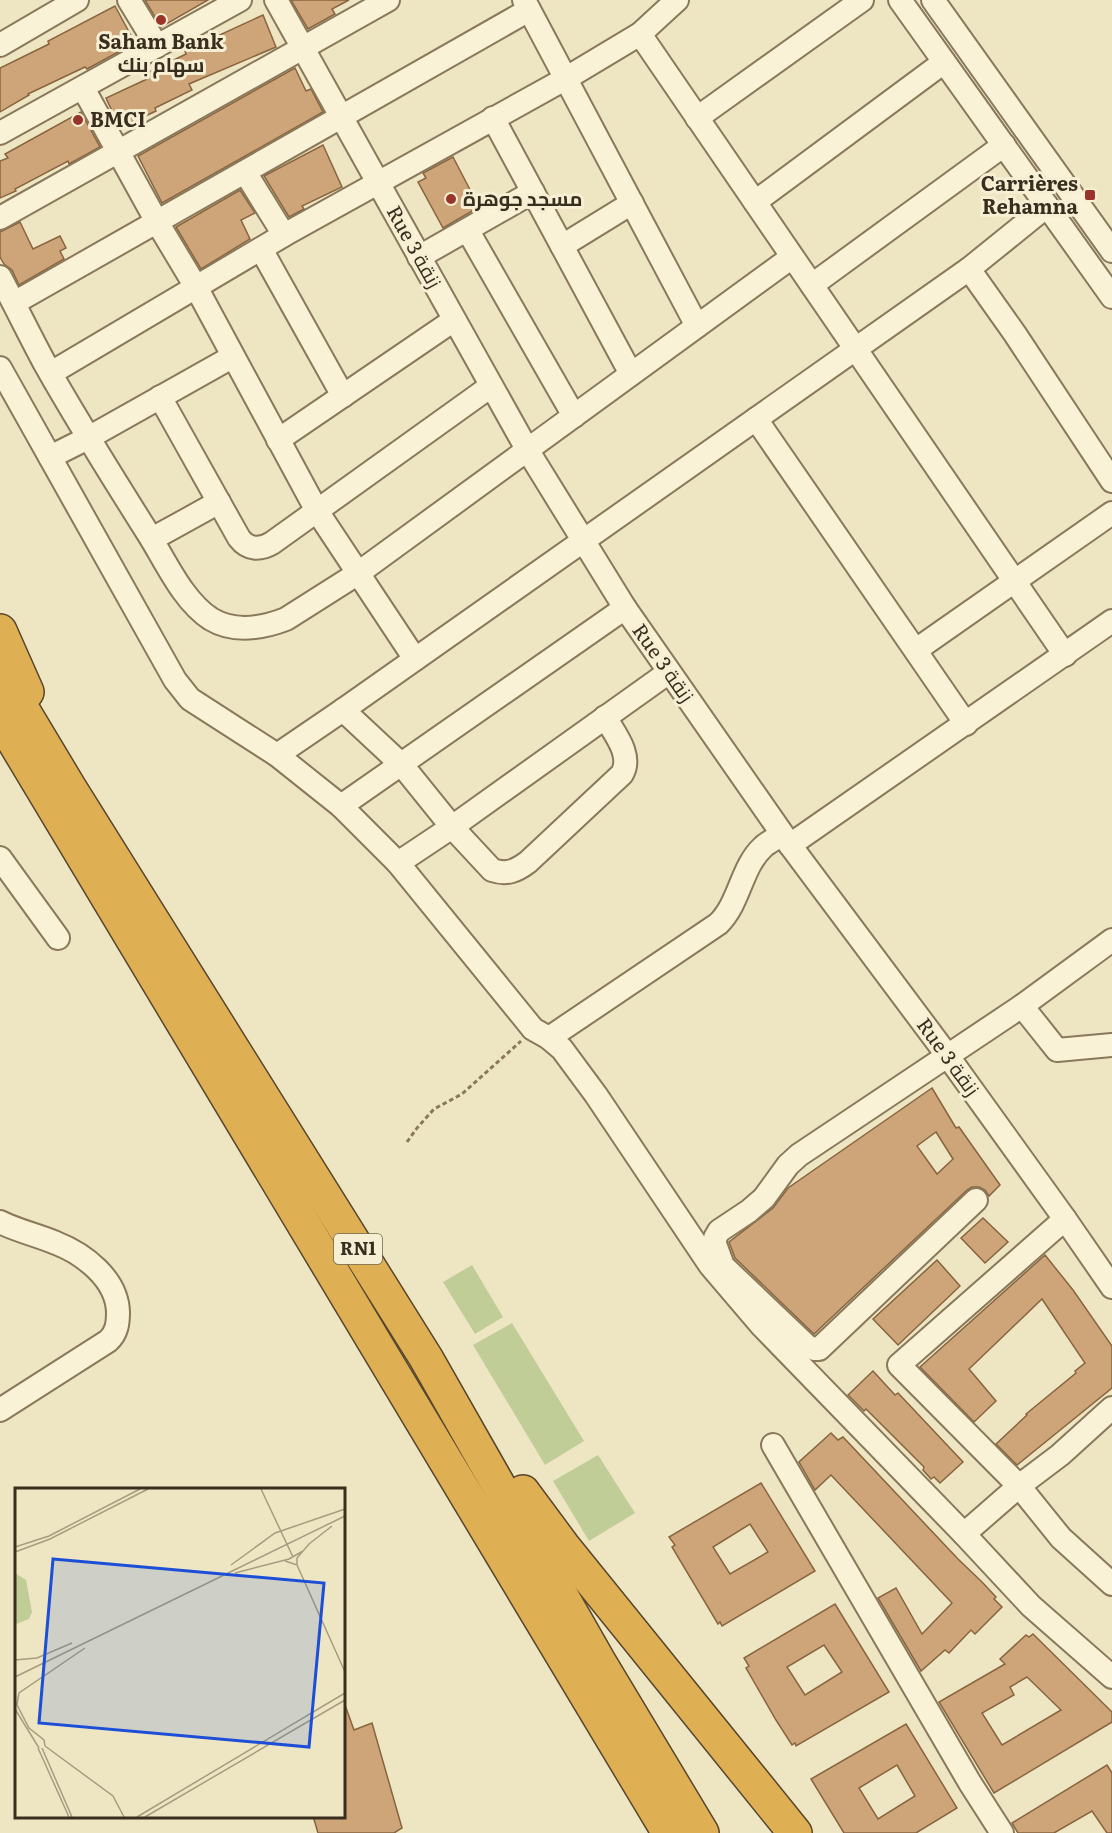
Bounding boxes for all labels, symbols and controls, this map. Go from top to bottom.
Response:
marker: Saham Bank سهام بنك [154,13,168,27]
place label: Saham Bank سهام بنك [98,25,224,79]
place label: BMCI [90,103,146,133]
marker: BMCI [71,113,85,127]
place label: Carrières Rehamna [981,167,1078,220]
place label: مسجد جوهرة [463,182,582,212]
marker: Carrières Rehamna [1083,188,1097,202]
marker: مسجد جوهرة [444,192,458,206]
street label: Rue 3 زنقة [381,199,451,293]
street label: Rue 3 زنقة [626,616,703,708]
street label: Rue 3 زنقة [911,1010,988,1101]
road number: RN1 [334,1234,382,1264]
inset map [15,1488,345,1818]

